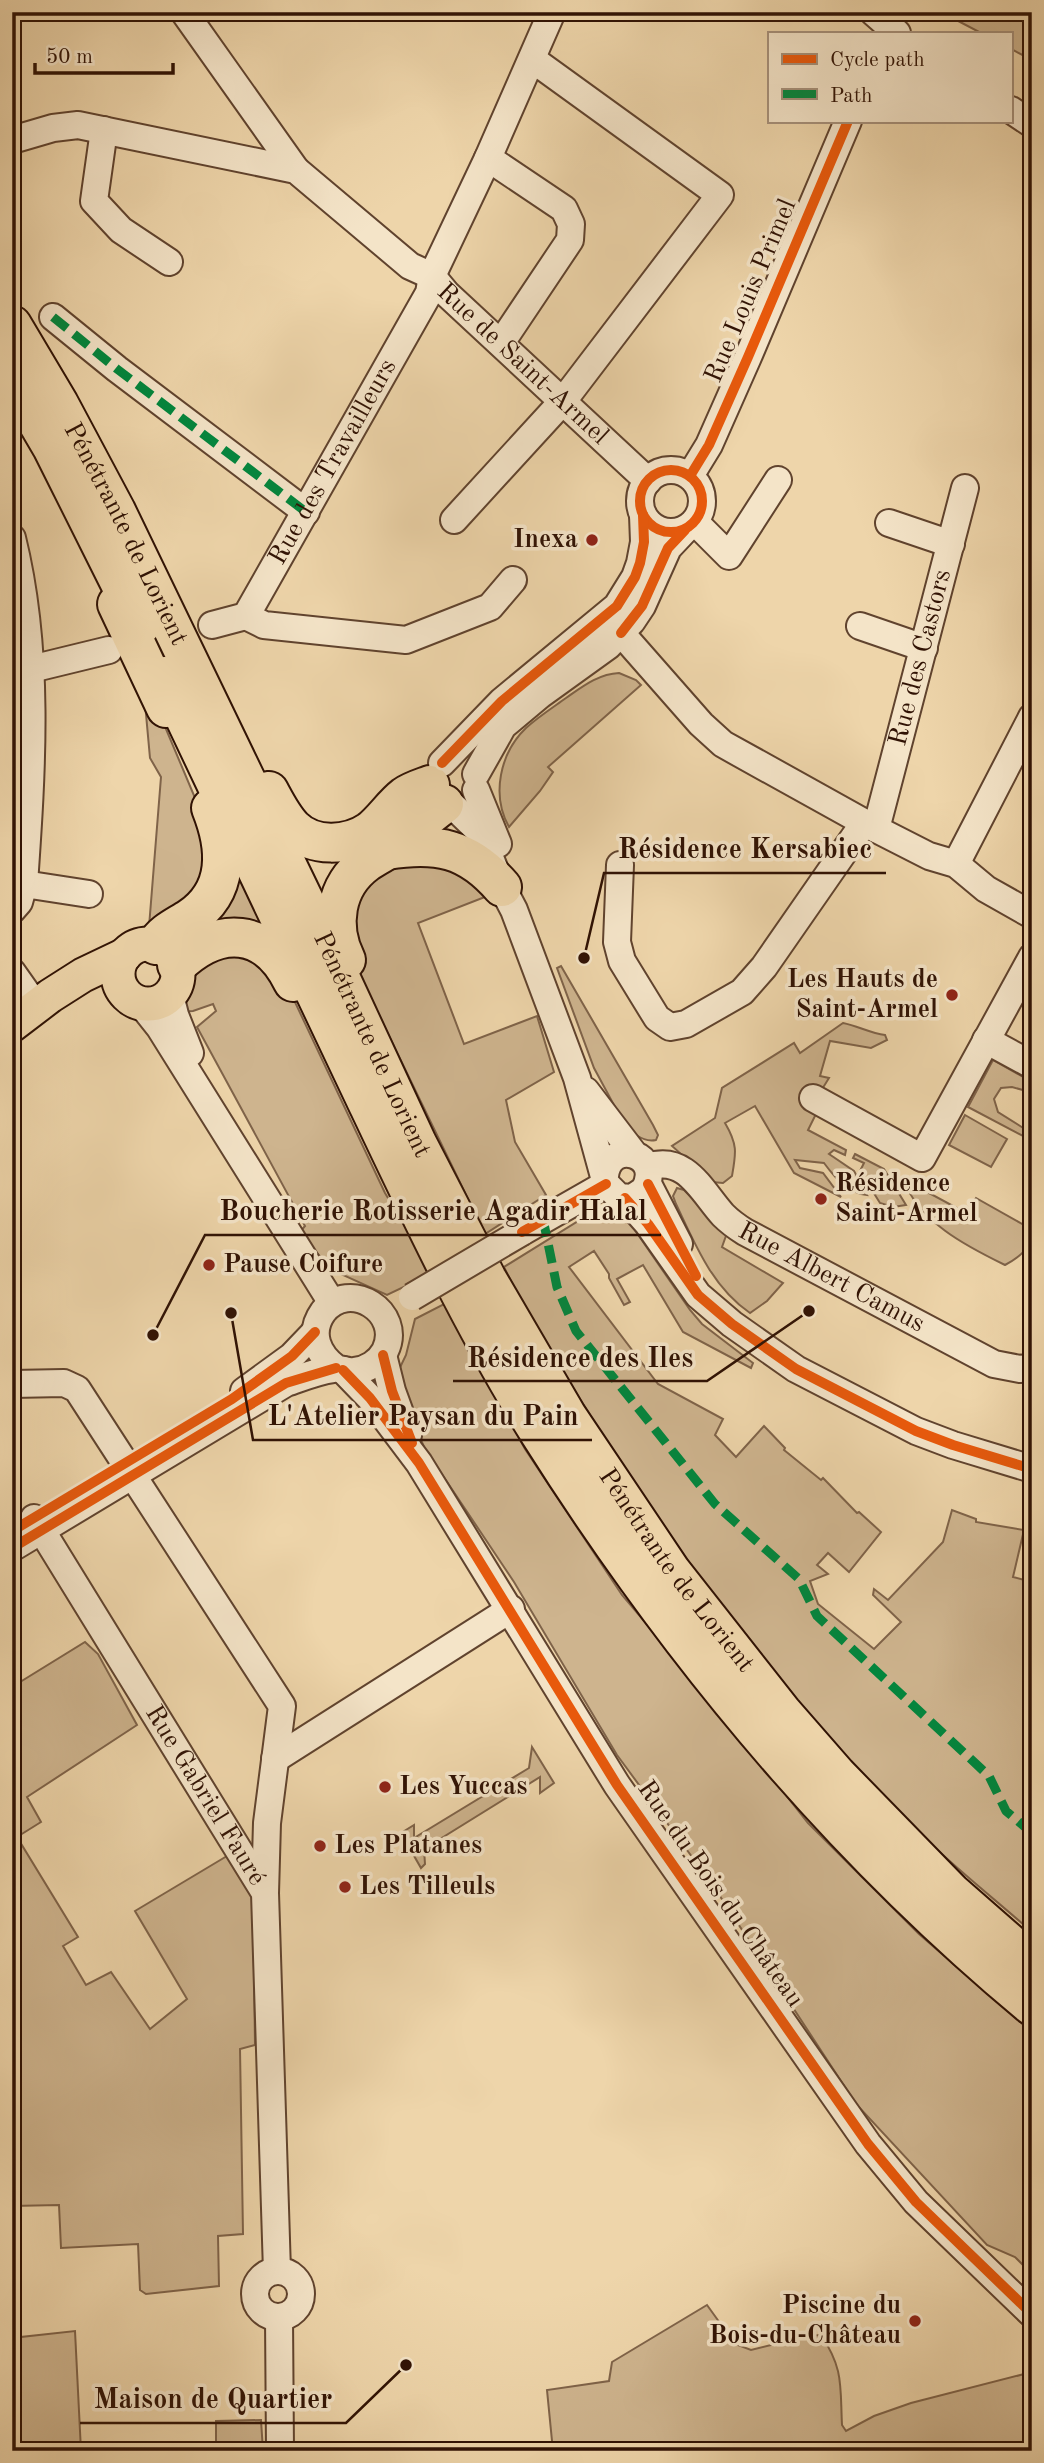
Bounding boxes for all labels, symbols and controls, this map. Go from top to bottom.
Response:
scale bar [35,32,173,76]
legend [768,32,1012,122]
text: 50 m [46,47,93,68]
text: Cycle path [830,50,925,71]
text: Path [830,86,873,107]
street label: Rue Louis Primel [701,195,801,387]
street label: Rue de Saint-Armel [432,278,613,450]
street label: Rue des Travailleurs [265,355,402,569]
street label: Pénétrante de Lorient [59,419,192,649]
place label: Inexa [513,527,578,553]
marker: Inexa [584,532,600,548]
street label: Rue des Castors [885,567,956,749]
callout: Résidence Kersabiec [604,824,886,873]
text: Résidence Kersabiec [618,837,872,865]
street label: Pénétrante de Lorient [308,928,435,1162]
place label: Les Hauts de Saint-Armel [787,967,938,1023]
marker: Les Hauts de Saint-Armel [944,987,960,1003]
place label: Résidence Saint-Armel [835,1171,978,1227]
callout: Boucherie Rotisserie Agadir Halal [205,1186,661,1235]
marker: Résidence Saint-Armel [813,1191,829,1207]
text: Boucherie Rotisserie Agadir Halal [219,1199,647,1227]
street label: Rue Albert Camus [734,1218,929,1338]
place label: Pause Coifure [223,1252,383,1278]
marker: Pause Coifure [201,1257,217,1273]
callout: Résidence des Iles [453,1332,707,1381]
text: Résidence des Iles [467,1346,693,1374]
callout: L'Atelier Paysan du Pain [253,1391,592,1440]
text: L'Atelier Paysan du Pain [267,1404,579,1432]
street label: Pénétrante de Lorient [593,1464,759,1677]
street label: Rue Gabriel Fauré [140,1701,270,1890]
place label: Les Yuccas [399,1774,527,1800]
street label: Rue du Bois du Château [632,1776,808,2012]
marker: Les Yuccas [377,1779,393,1795]
place label: Les Platanes [334,1833,482,1859]
marker: Les Platanes [312,1838,328,1854]
place label: Les Tilleuls [359,1874,495,1900]
marker: Les Tilleuls [337,1879,353,1895]
place label: Piscine du Bois-du-Château [709,2293,901,2349]
marker: Piscine du Bois-du-Château [907,2313,923,2329]
callout: Maison de Quartier [80,2374,346,2423]
text: Maison de Quartier [94,2387,332,2415]

